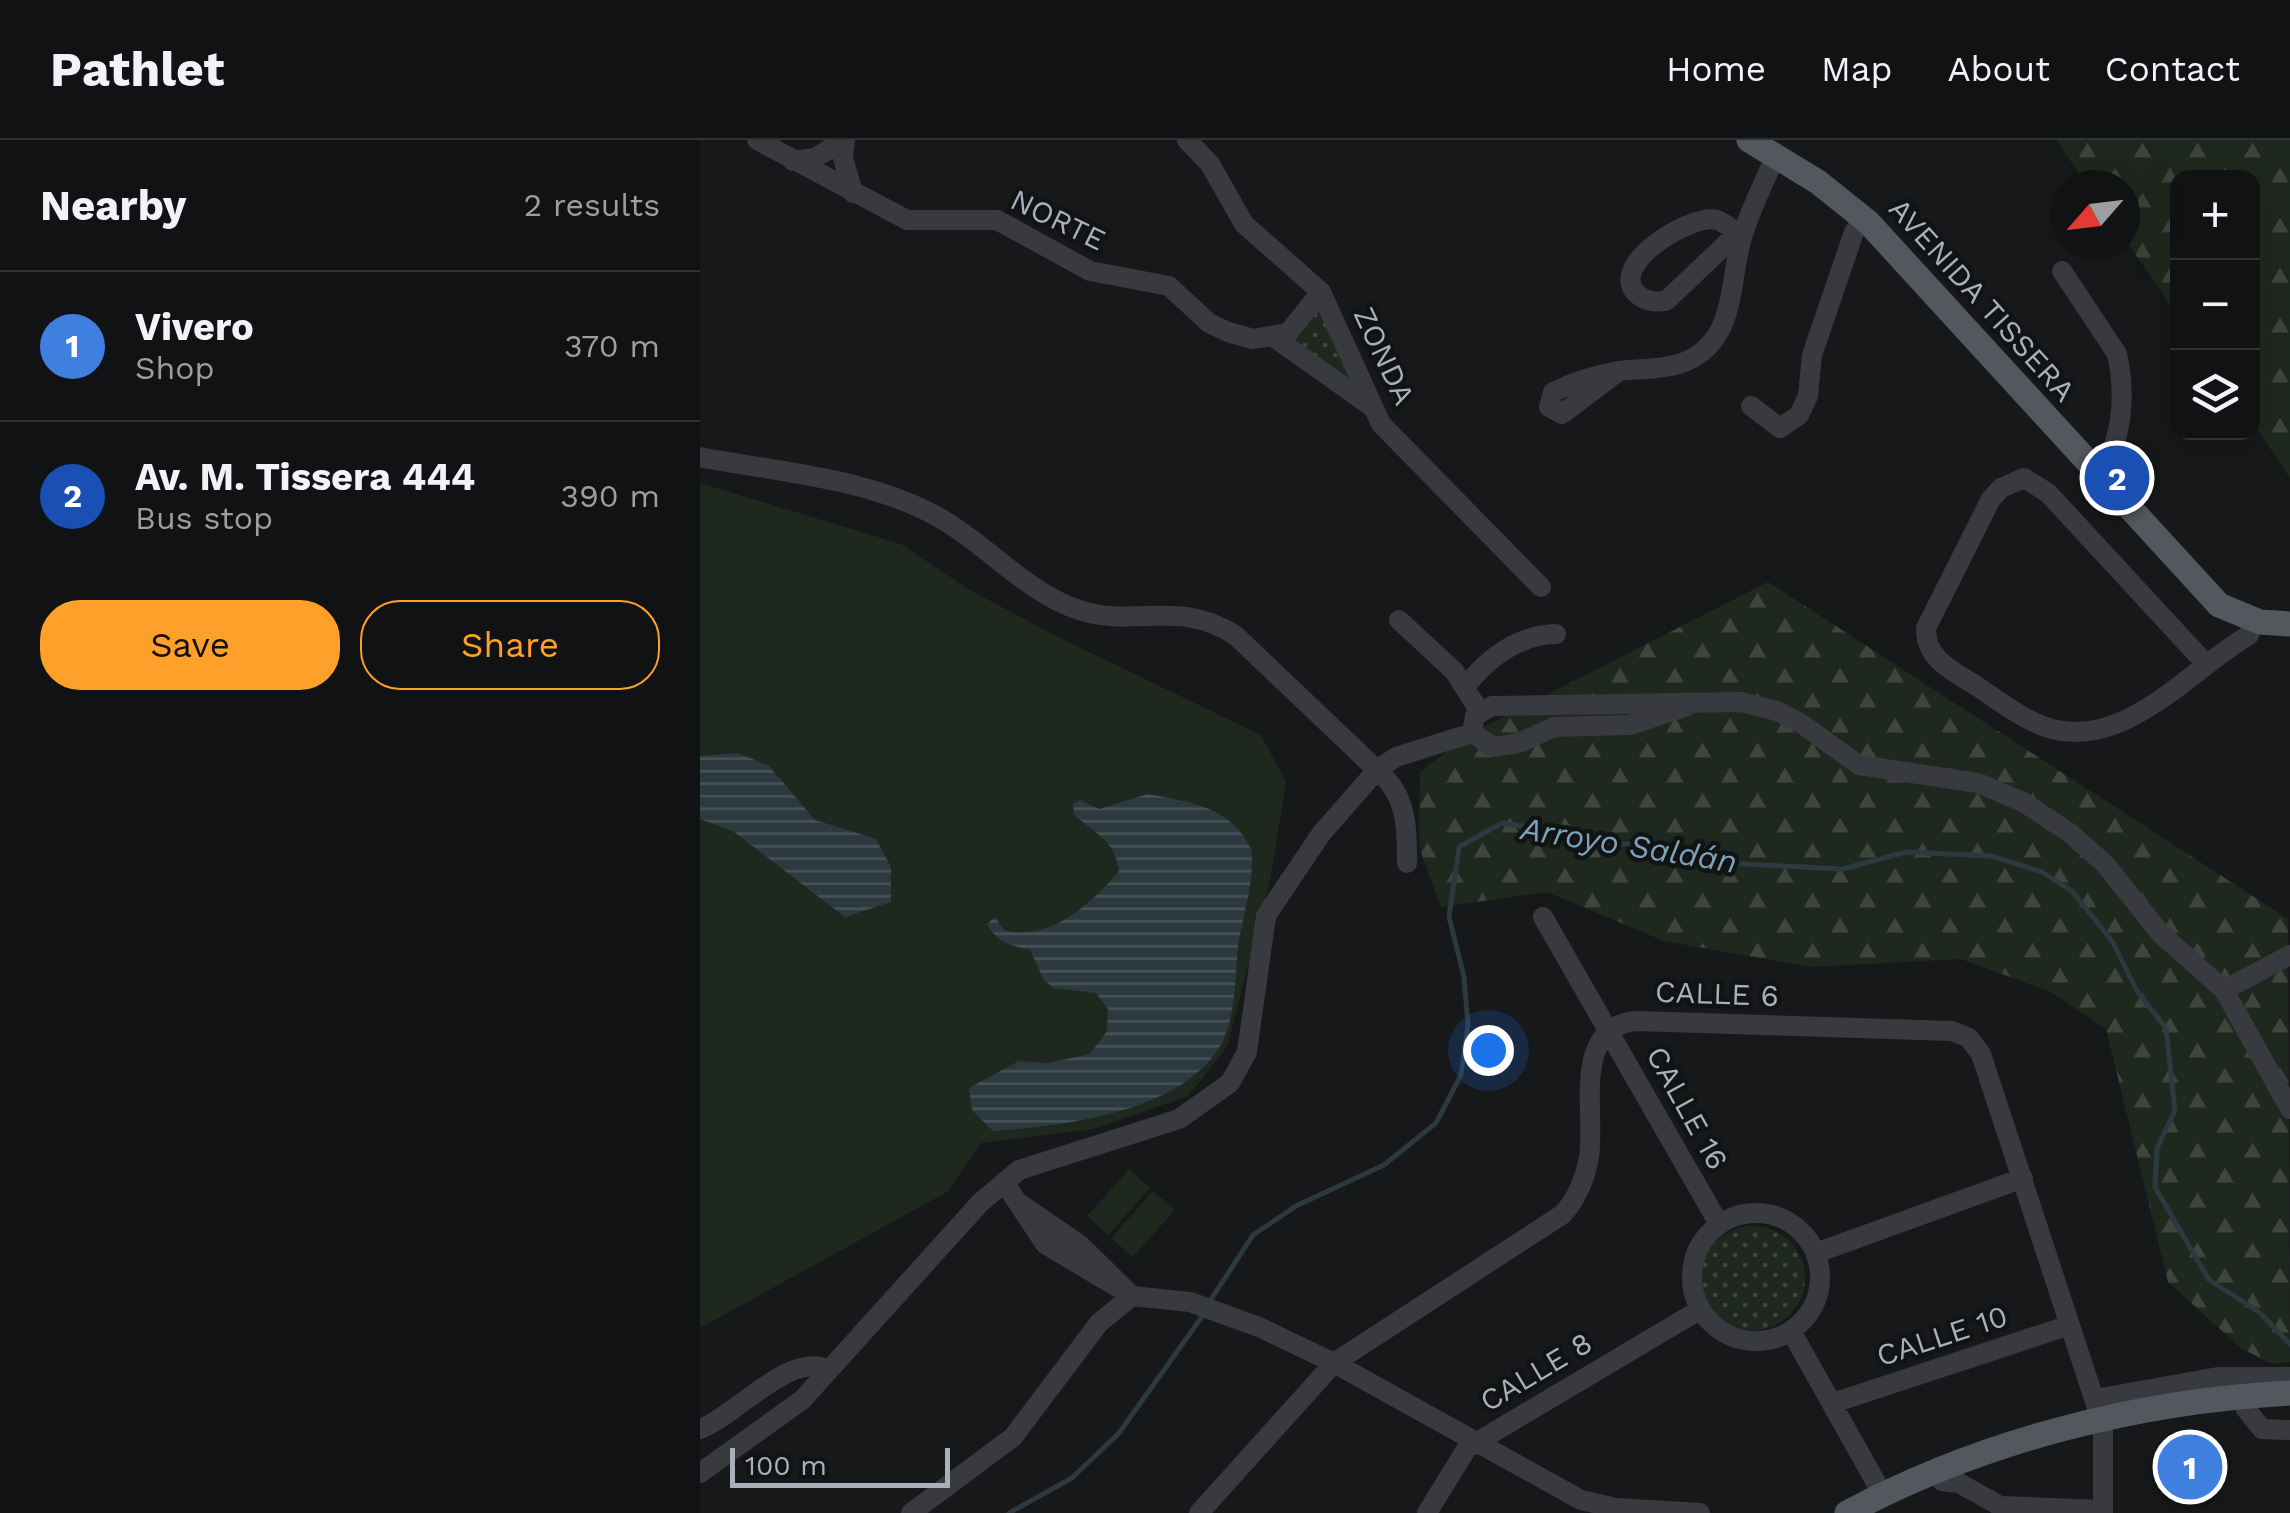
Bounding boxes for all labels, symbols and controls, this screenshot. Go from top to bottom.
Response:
text: Pathlet [50,41,224,98]
text: Home [1666,48,1766,90]
text: Map [1821,48,1893,90]
text: About [1948,48,2050,90]
text: Contact [2105,48,2240,90]
north arrow [2050,170,2140,260]
map controls [2170,170,2260,440]
button: + [2170,170,2260,260]
text: Nearby [40,181,187,230]
street label: NORTE [1005,182,1111,257]
text: 2 results [523,186,660,224]
street label: AVENIDA TISSERA [1882,191,2083,408]
button: − [2170,260,2260,350]
street label: ZONDA [1347,301,1422,410]
text: Vivero [135,305,254,349]
text: 1 [66,327,79,365]
text: 370 m [564,327,660,365]
text: Shop [135,349,215,387]
button: layers [2170,350,2260,440]
pin: 2 [2084,440,2150,516]
text: Av. M. Tissera 444 [135,455,475,499]
text: 2 [63,477,82,515]
text: 390 m [560,477,660,515]
text: Bus stop [135,499,273,537]
button: Save [40,600,340,690]
button: Share [360,600,660,690]
water label: Arroyo Saldán [1516,809,1740,881]
street label: CALLE 6 [1655,974,1780,1013]
your location [1463,1025,1514,1076]
street label: CALLE 16 [1639,1040,1735,1175]
street label: CALLE 10 [1872,1298,2012,1373]
street label: CALLE 8 [1474,1325,1598,1419]
pin: 1 [2158,1430,2222,1504]
scale bar [730,1443,950,1488]
text: 100 m [745,1449,827,1482]

